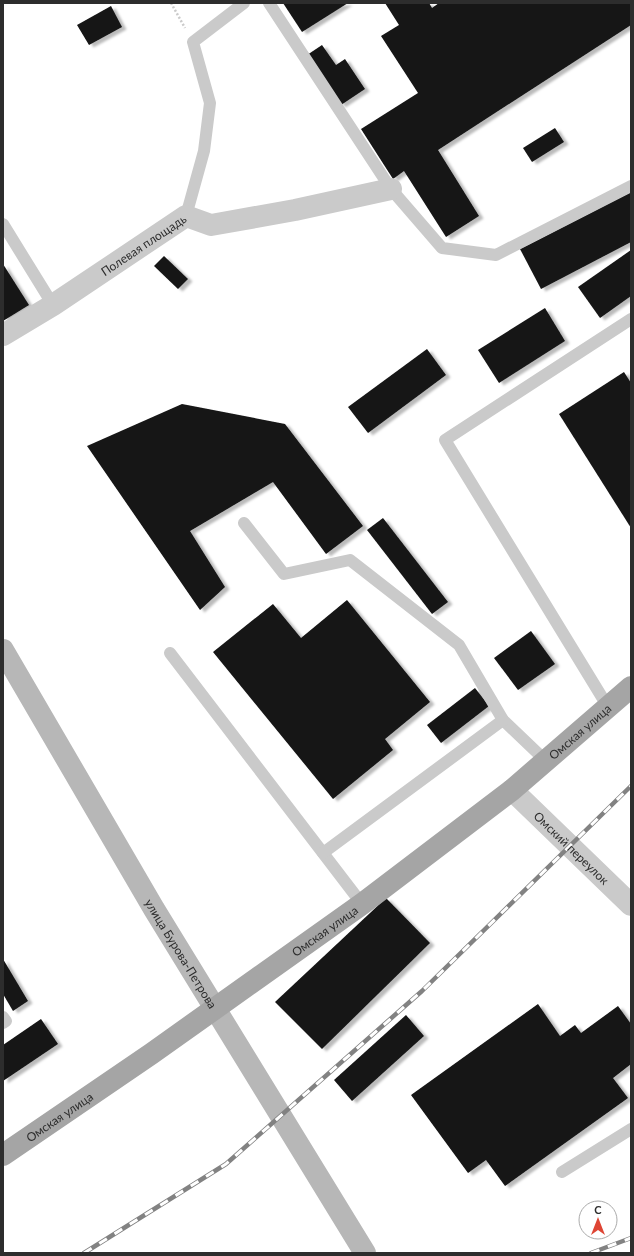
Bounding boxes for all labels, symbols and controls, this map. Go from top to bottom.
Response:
street label: Полевая площадь [98,210,189,279]
street label: Омская улица [545,700,614,763]
street label: Омский переулок [531,808,613,888]
street label: улица Бурова-Петрова [142,896,221,1011]
street label: Омская улица [288,902,360,959]
street label: Омская улица [23,1089,96,1145]
north arrow [578,1200,618,1240]
text: С [594,1203,602,1216]

